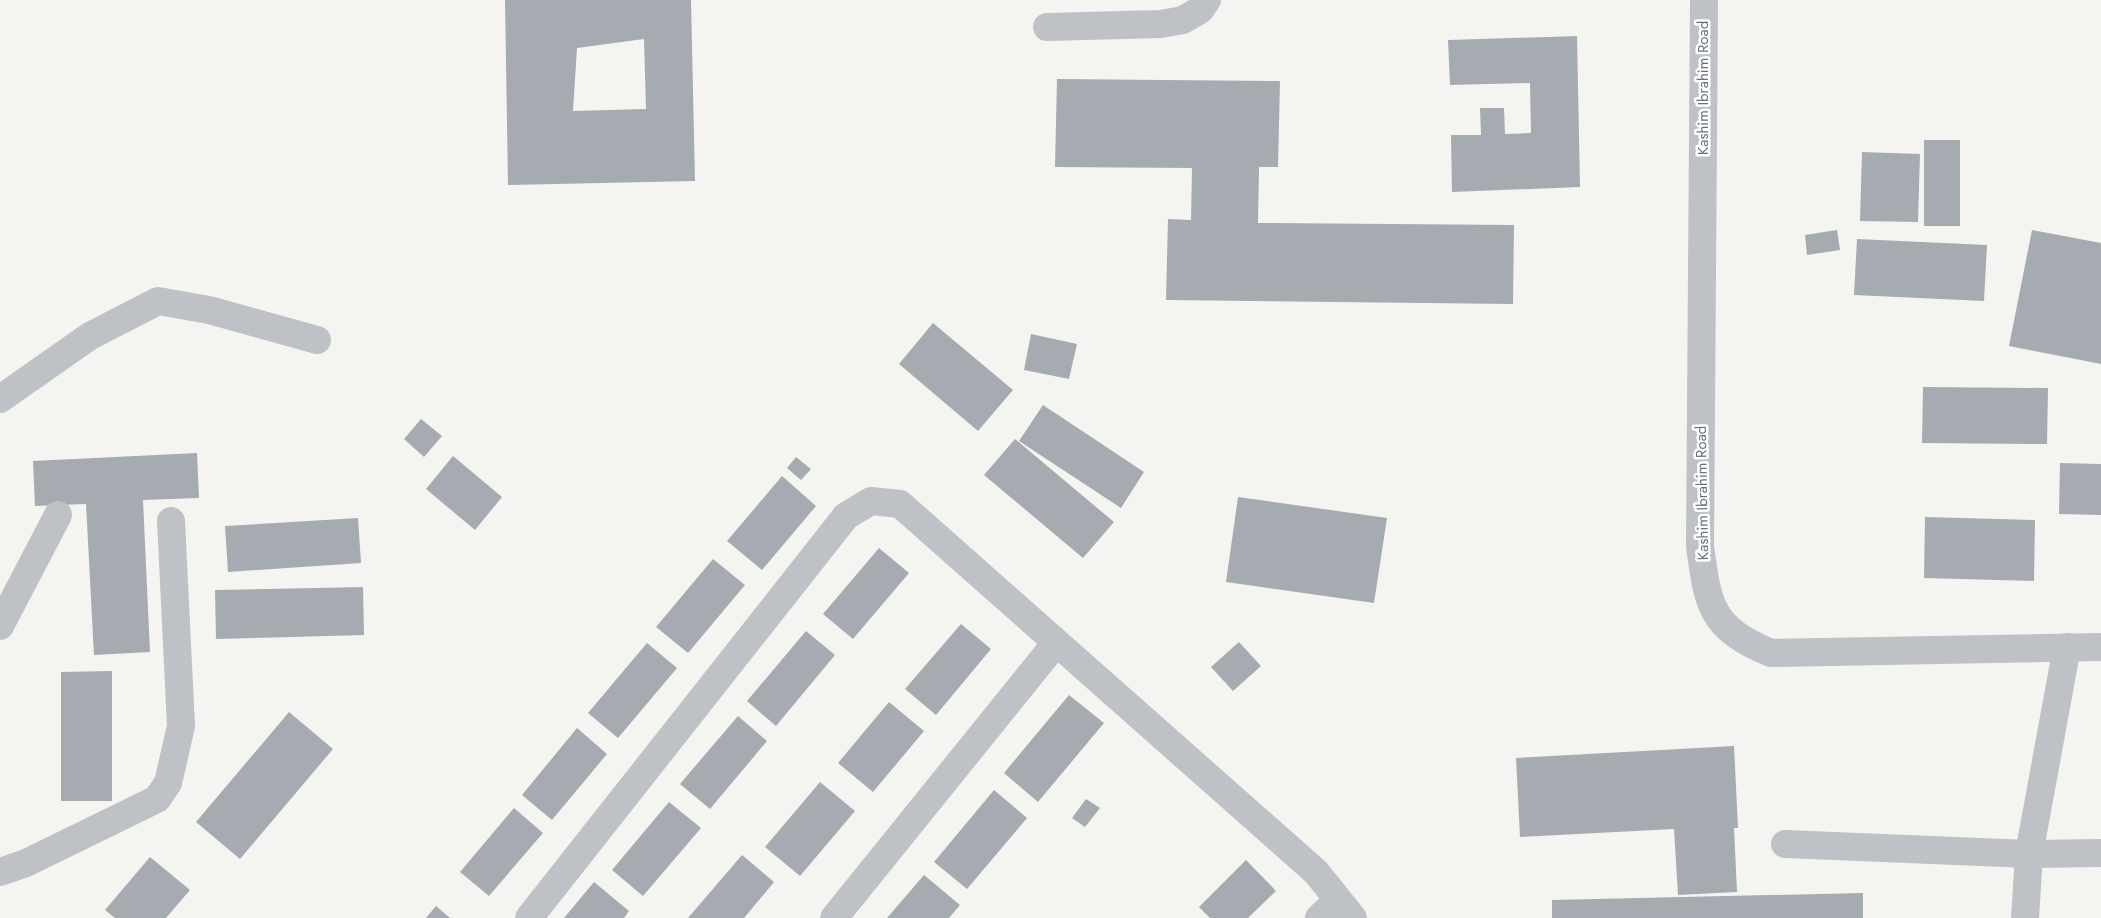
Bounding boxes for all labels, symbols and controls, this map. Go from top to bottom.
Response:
street label: Kashim Ibrahim Road [1692,21,1714,155]
street label: Kashim Ibrahim Road [1690,425,1714,561]

